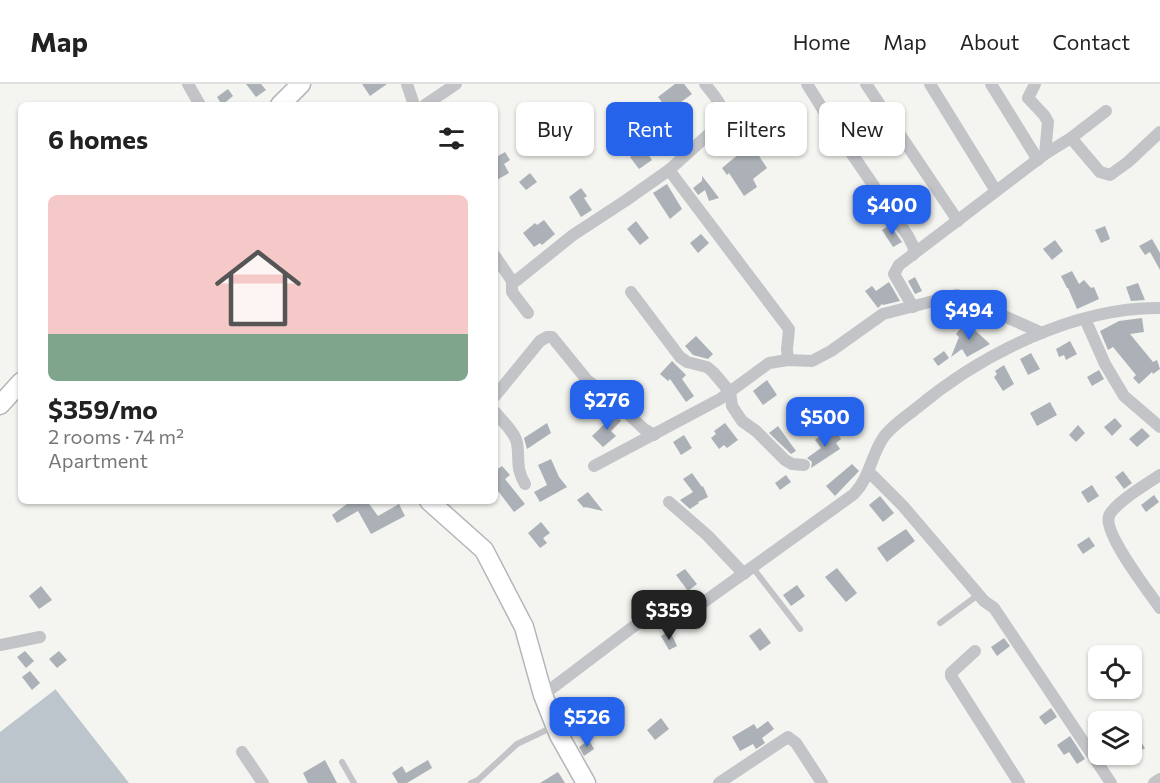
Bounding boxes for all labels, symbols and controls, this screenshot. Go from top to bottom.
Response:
text: Map [30,24,88,58]
text: Home [793,29,850,54]
text: Map [883,29,927,54]
text: About [960,29,1019,54]
text: Contact [1052,29,1130,54]
chip: Buy [516,102,594,156]
chip: Rent [606,102,693,156]
chip: Filters [705,102,807,156]
chip: New [819,102,905,156]
icon: filters [435,122,468,155]
text: 6 homes [48,123,148,154]
pin: $400 [856,185,928,236]
text: $400 [867,192,917,216]
icon: home [204,234,312,342]
pin: $494 [933,290,1005,341]
text: $494 [945,297,993,321]
pin: $276 [571,380,643,431]
text: $276 [584,387,630,411]
text: $359/mo [48,393,158,424]
pin: $500 [789,397,861,448]
text: $500 [800,404,850,428]
text: 2 rooms · 74 m² [48,424,184,448]
text: Apartment [48,448,148,472]
pin: $359 [633,590,705,641]
text: $359 [645,597,693,621]
map controls [1088,645,1142,765]
button: locate [1088,645,1142,699]
pin: $526 [551,697,623,748]
text: $526 [564,704,610,728]
button: layers [1088,711,1142,765]

